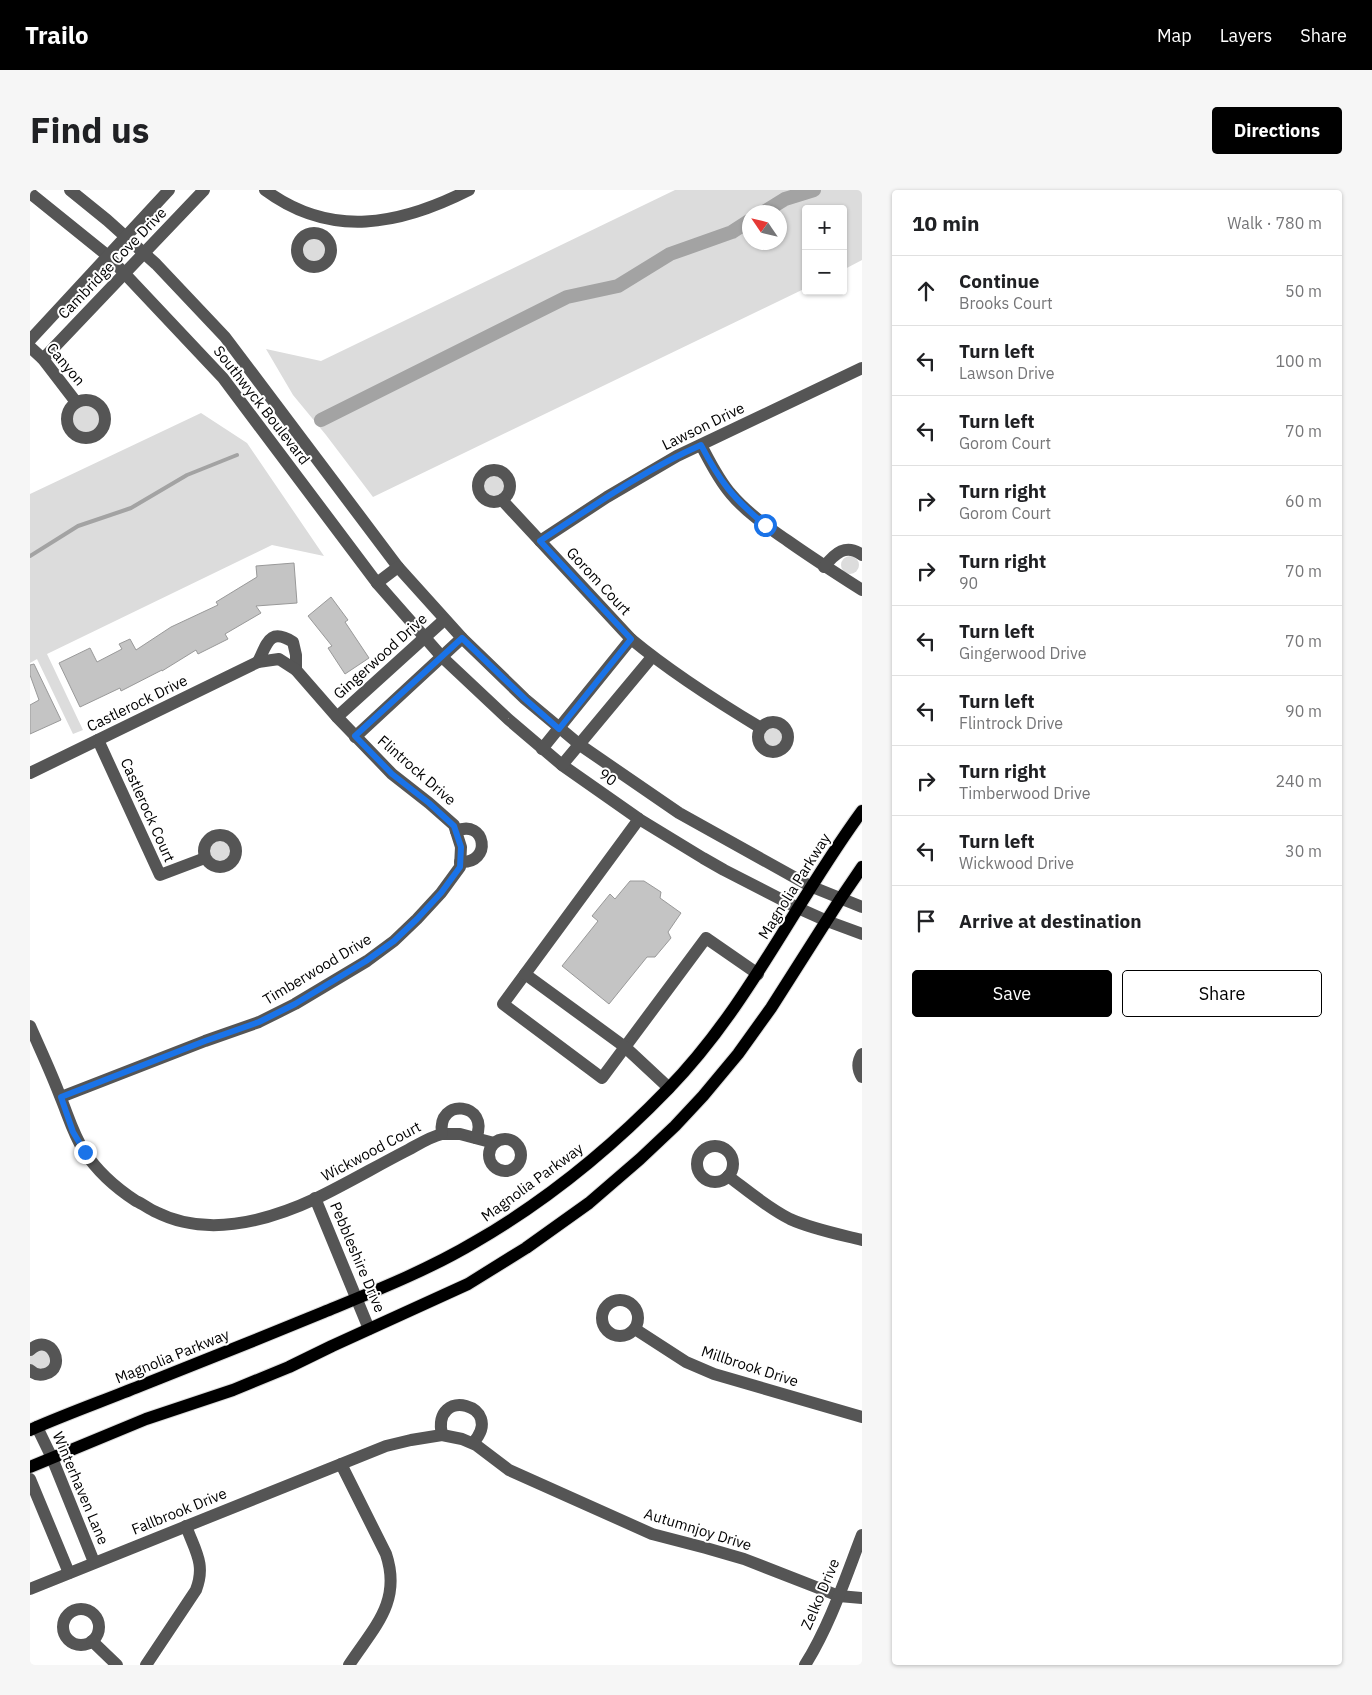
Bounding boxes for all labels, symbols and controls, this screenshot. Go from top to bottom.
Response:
text: Trailo [25,19,89,51]
text: Map [1157,24,1192,47]
text: Layers [1220,24,1272,47]
text: Share [1300,24,1347,47]
text: Find us [30,107,149,153]
button: Directions [1212,107,1342,154]
street label: Cambridge Cove Drive [54,203,170,323]
north arrow [742,205,787,250]
map controls [802,205,847,295]
button: + [802,205,847,250]
text: 10 min [912,209,979,237]
text: Walk · 780 m [1227,213,1322,233]
button: − [802,250,847,295]
text: Continue [959,269,1039,293]
icon: ahead [912,277,940,305]
text: 50 m [1285,281,1322,301]
text: Brooks Court [959,293,1053,313]
street label: Canyon [43,339,89,389]
text: Turn left [959,339,1035,363]
street label: Southwyck Boulevard [210,342,314,468]
icon: left [912,347,940,375]
text: 100 m [1275,351,1322,371]
text: Lawson Drive [959,363,1055,383]
street label: Lawson Drive [659,398,747,454]
text: Turn left [959,409,1035,433]
icon: left [912,417,940,445]
text: 70 m [1285,421,1322,441]
text: Gorom Court [959,433,1051,453]
text: Turn right [959,479,1046,503]
icon: right [912,487,940,515]
text: 60 m [1285,491,1322,511]
text: Gorom Court [959,503,1051,523]
route start [754,514,777,537]
street label: Gorom Court [563,543,635,619]
text: Turn right [959,549,1046,573]
icon: right [912,557,940,585]
text: 70 m [1285,561,1322,581]
text: 90 [959,573,978,593]
street label: Gingerwood Drive [329,609,431,703]
text: Turn left [959,619,1035,643]
icon: left [912,627,940,655]
text: 70 m [1285,631,1322,651]
text: Gingerwood Drive [959,643,1087,663]
street label: Castlerock Drive [84,670,190,736]
text: Turn left [959,689,1035,713]
icon: left [912,697,940,725]
text: 90 m [1285,701,1322,721]
text: Flintrock Drive [959,713,1063,733]
street label: Flintrock Drive [374,731,460,809]
street label: Castlerock Court [117,755,179,865]
text: Turn right [959,759,1046,783]
street label: 90 [595,764,621,790]
icon: right [912,767,940,795]
text: 240 m [1275,771,1322,791]
text: Timberwood Drive [959,783,1090,803]
street label: Magnolia Parkway [754,829,835,943]
text: Turn left [959,829,1035,853]
icon: left [912,837,940,865]
text: 30 m [1285,841,1322,861]
text: Wickwood Drive [959,853,1074,873]
icon: arrive [912,907,940,935]
text: Arrive at destination [959,909,1142,933]
street label: Timberwood Drive [259,929,375,1009]
button: Save [912,970,1112,1017]
button: Share [1122,970,1322,1017]
street label: Wickwood Court [318,1117,424,1185]
street label: Magnolia Parkway [477,1138,587,1225]
route end [74,1141,97,1164]
street label: Pebbleshire Drive [326,1199,390,1315]
street label: Magnolia Parkway [112,1324,232,1388]
street label: Millbrook Drive [699,1341,801,1391]
street label: Winterhaven Lane [49,1429,113,1547]
street label: Fallbrook Drive [129,1483,229,1539]
street label: Autumnjoy Drive [642,1504,754,1554]
street label: Zelko Drive [797,1556,843,1632]

